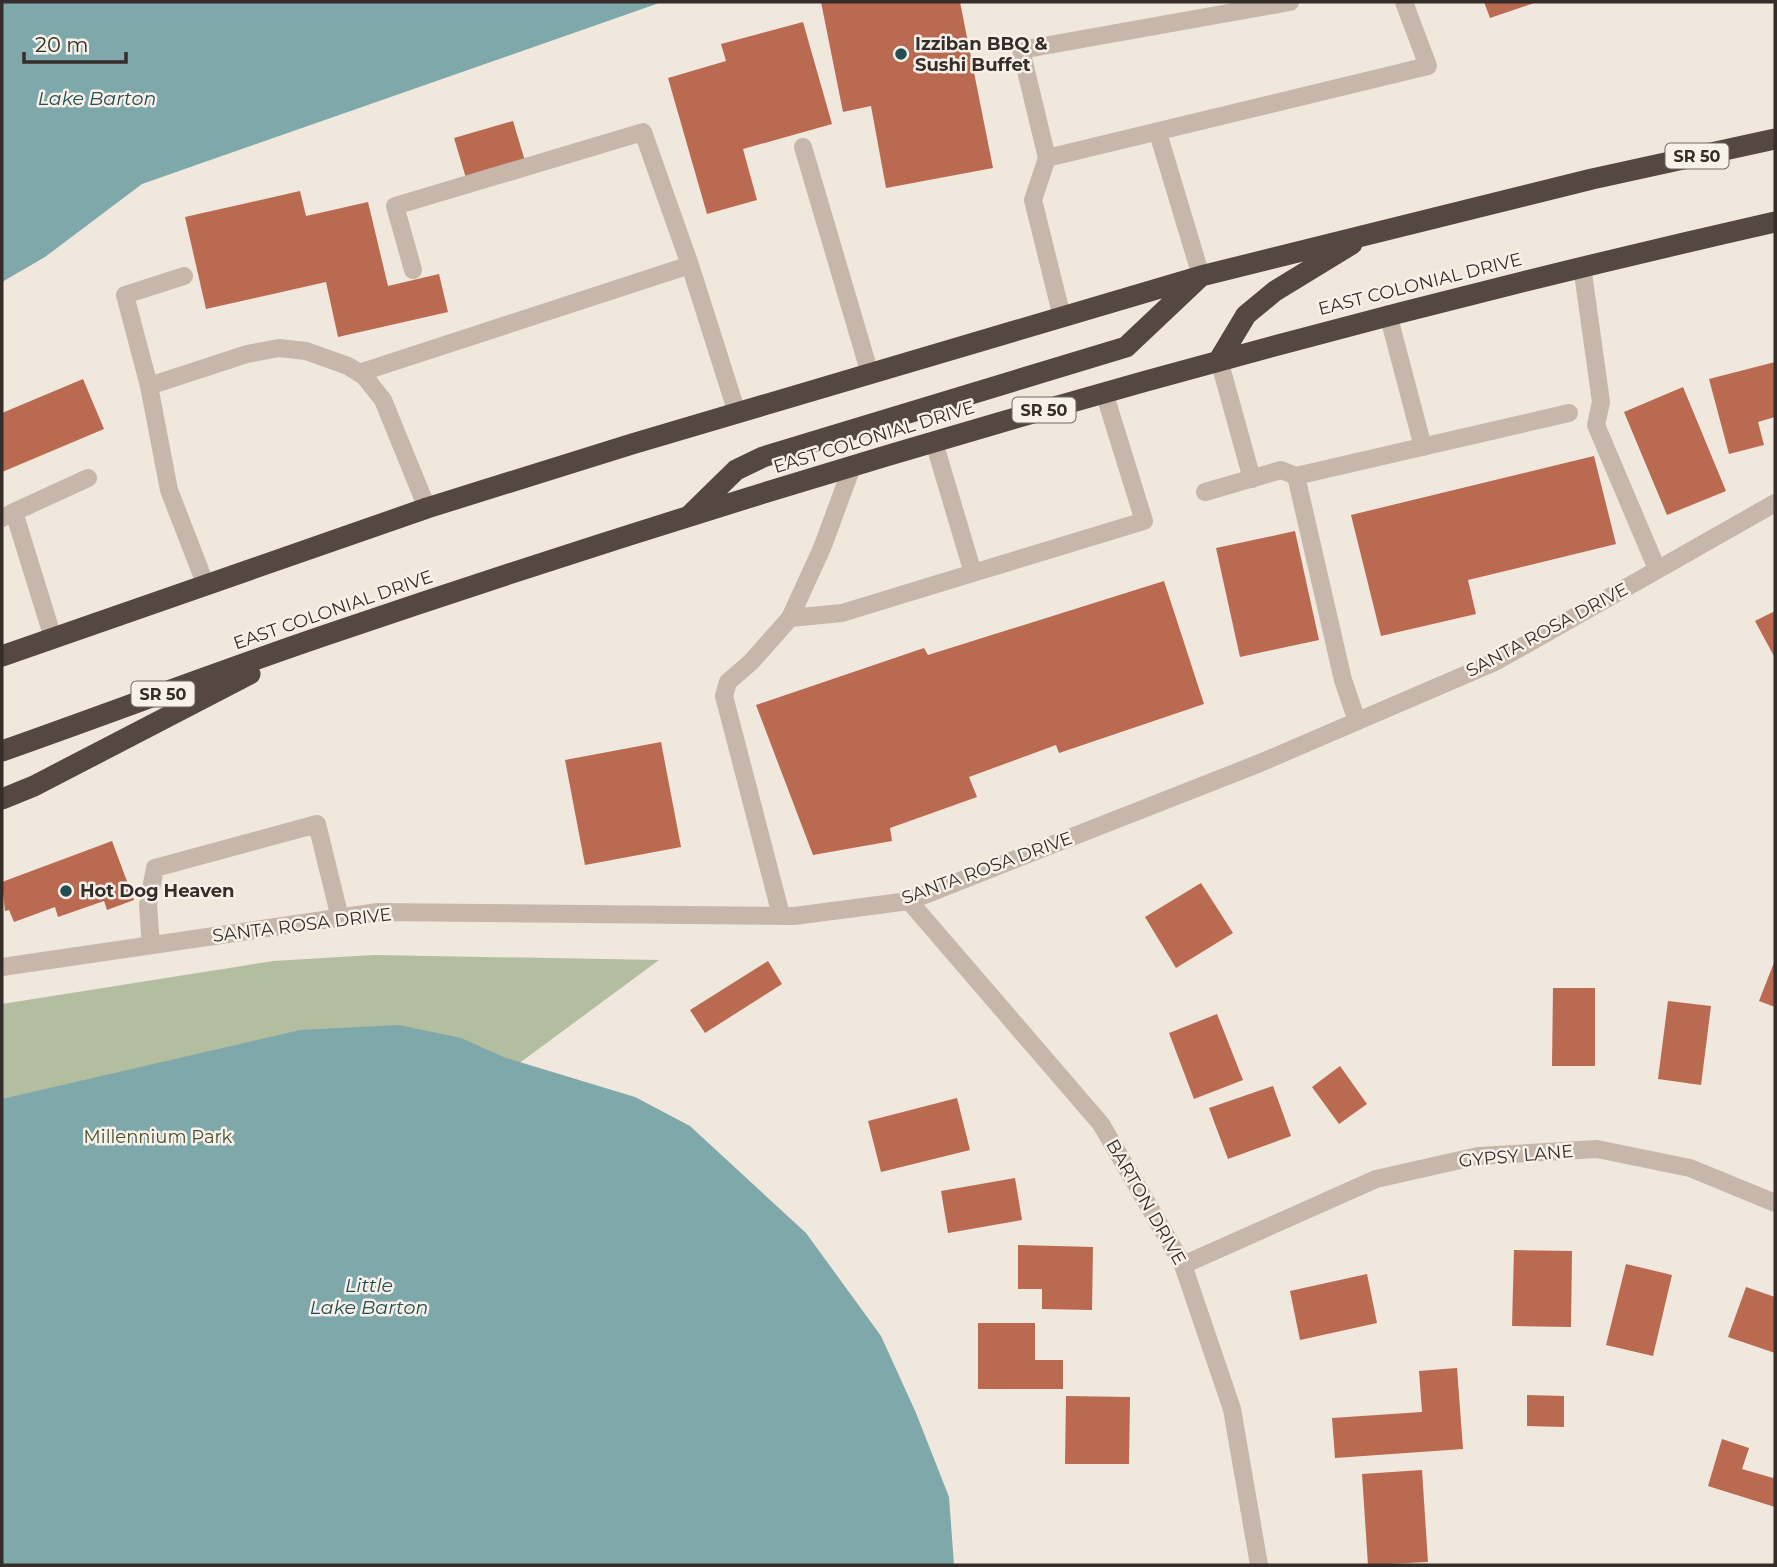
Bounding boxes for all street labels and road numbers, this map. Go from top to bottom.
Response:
road number: SR 50 [1666,144,1728,168]
street label: EAST COLONIAL DRIVE [1316,248,1524,320]
street label: EAST COLONIAL DRIVE [771,396,977,478]
road number: SR 50 [1012,398,1076,422]
street label: EAST COLONIAL DRIVE [230,566,436,654]
street label: SANTA ROSA DRIVE [1462,578,1632,682]
road number: SR 50 [132,681,194,706]
street label: SANTA ROSA DRIVE [899,827,1075,909]
street label: SANTA ROSA DRIVE [211,903,393,947]
street label: BARTON DRIVE [1101,1135,1191,1269]
street label: GYPSY LANE [1458,1140,1574,1172]

